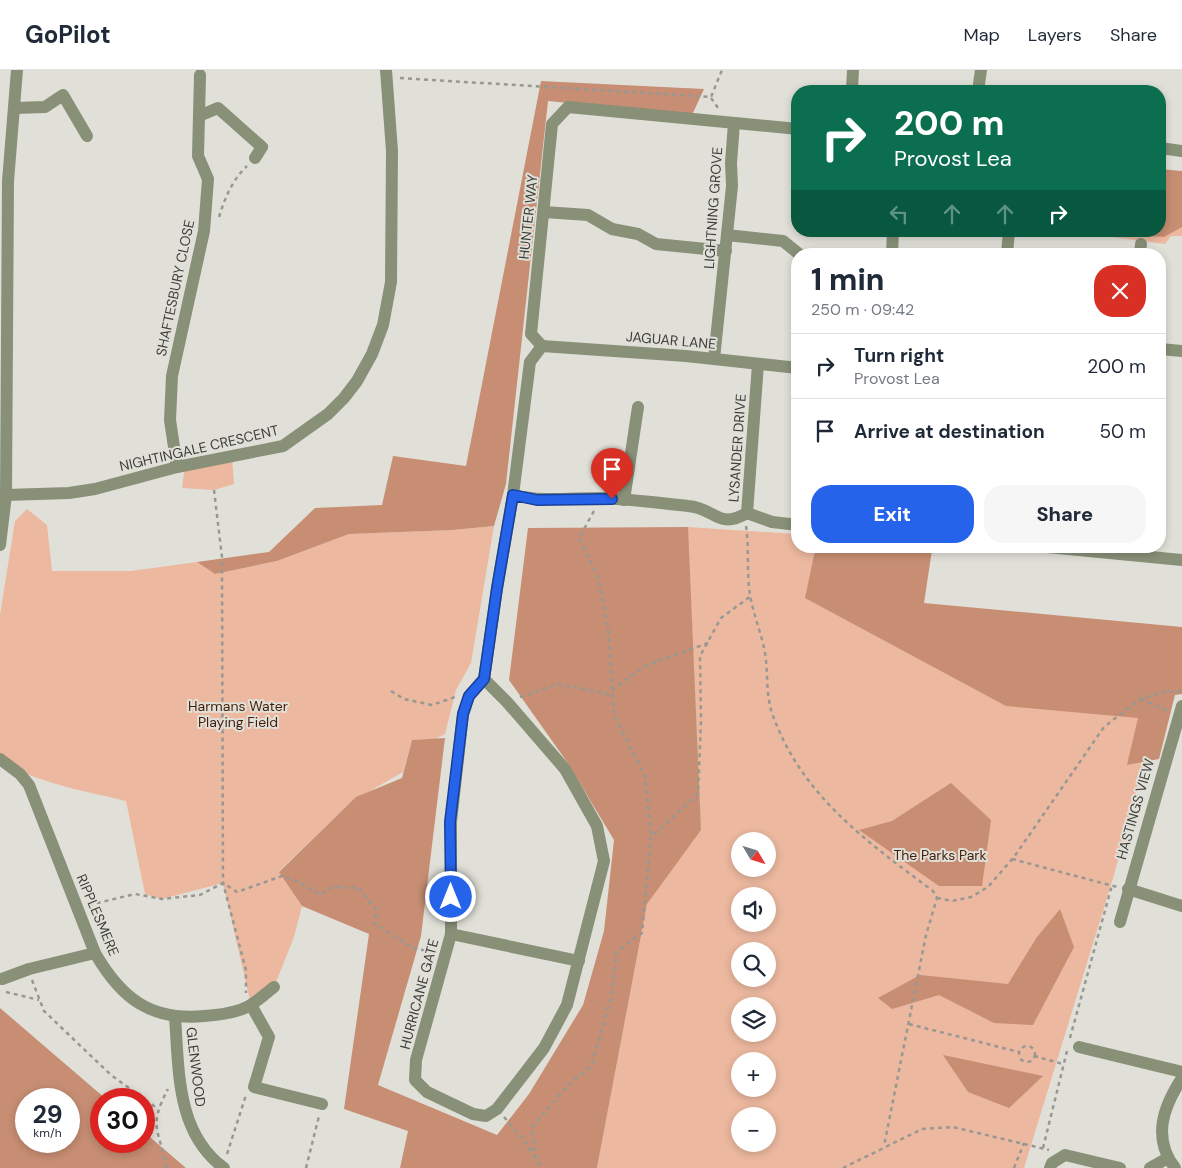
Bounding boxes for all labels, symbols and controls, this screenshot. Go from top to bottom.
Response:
text: GoPilot [25,19,111,50]
text: Map [964,23,1000,47]
text: Layers [1028,23,1082,47]
text: Share [1110,23,1157,47]
text: 200 m [894,100,1005,146]
icon: right [811,105,876,170]
text: Provost Lea [894,144,1012,173]
street label: LIGHTNING GROVE [700,146,726,270]
street label: HUNTER WAY [515,174,541,260]
icon: left [885,200,913,228]
icon: ahead [938,200,966,228]
icon: ahead [991,200,1019,228]
icon: right [1044,200,1072,228]
street label: SHAFTESBURY CLOSE [152,218,198,358]
text: 1 min [811,260,884,299]
button: close [1094,265,1146,317]
text: 250 m · 09:42 [811,299,914,320]
street label: JAGUAR LANE [625,327,717,353]
text: Turn right [854,343,944,368]
icon: right [811,352,839,380]
text: 200 m [1087,354,1146,379]
text: Provost Lea [854,368,940,389]
street label: LYSANDER DRIVE [724,393,750,503]
icon: arrive [811,417,839,445]
text: Arrive at destination [854,419,1045,444]
text: 50 m [1099,419,1146,444]
street label: NIGHTINGALE CRESCENT [118,421,280,475]
pin [591,448,633,499]
icon: arrive [598,455,626,483]
button: Exit [811,485,974,543]
button: Share [984,485,1146,543]
park label: Harmans Water Playing Field [188,697,288,731]
street label: HASTINGS VIEW [1112,756,1158,862]
north arrow [731,832,776,878]
map controls [731,832,776,1152]
park label: The Parks Park [893,846,987,864]
position arrow [424,870,476,922]
street label: RIPPLESMERE [73,871,123,959]
button: sound [731,887,776,932]
street label: HURRICANE GATE [396,937,442,1051]
button: search [731,942,776,987]
button: layers [731,997,776,1042]
street label: GLENWOOD [182,1026,210,1108]
button: + [731,1052,776,1097]
speed limit sign: 30 [90,1088,155,1153]
text: 29 [32,1098,63,1131]
button: − [731,1107,776,1152]
text: km/h [33,1125,62,1141]

